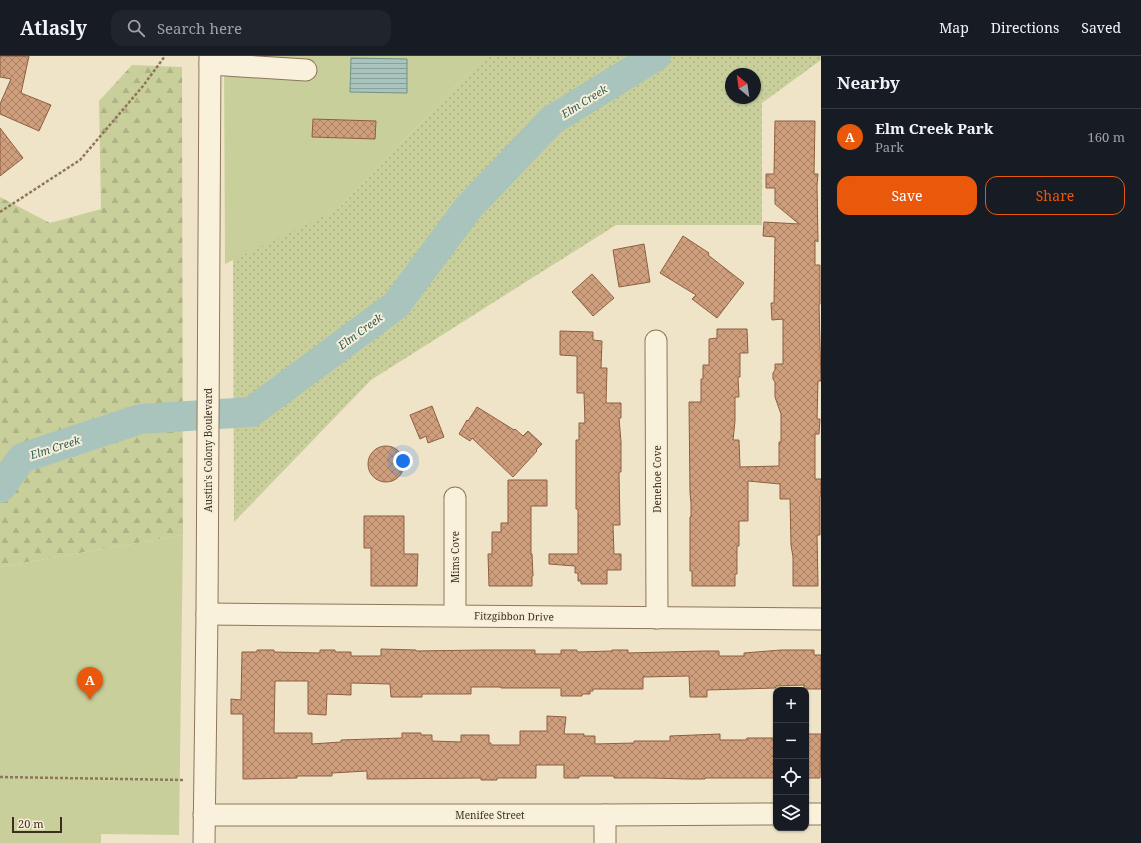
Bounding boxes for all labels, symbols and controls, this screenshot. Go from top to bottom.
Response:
search box [111,10,391,46]
text: Atlasly [20,15,87,41]
icon: search [125,17,147,39]
text: Search here [157,18,242,38]
text: Map [939,18,969,37]
text: Directions [991,18,1059,37]
text: Saved [1081,18,1121,37]
north arrow [725,68,761,104]
text: Nearby [837,71,900,94]
water label: Elm Creek [557,81,611,122]
text: Elm Creek Park [875,118,993,138]
text: A [845,128,855,146]
text: 160 m [1088,128,1125,146]
text: Park [875,138,904,156]
button: Save [837,176,977,215]
button: Share [985,176,1125,215]
water label: Elm Creek [334,309,386,353]
street label: Austin's Colony Boulevard [201,388,215,512]
water label: Elm Creek [27,432,83,462]
street label: Denehoe Cove [650,445,664,513]
your location [393,451,413,471]
street label: Mims Cove [448,531,462,583]
street label: Fitzgibbon Drive [474,608,554,624]
pin: A [77,667,103,700]
map controls [773,687,809,831]
button: + [773,687,809,723]
button: − [773,723,809,759]
button: locate [773,759,809,795]
button: layers [773,795,809,831]
street label: Menifee Street [455,808,525,822]
scale bar [12,815,62,834]
text: 20 m [18,816,44,831]

